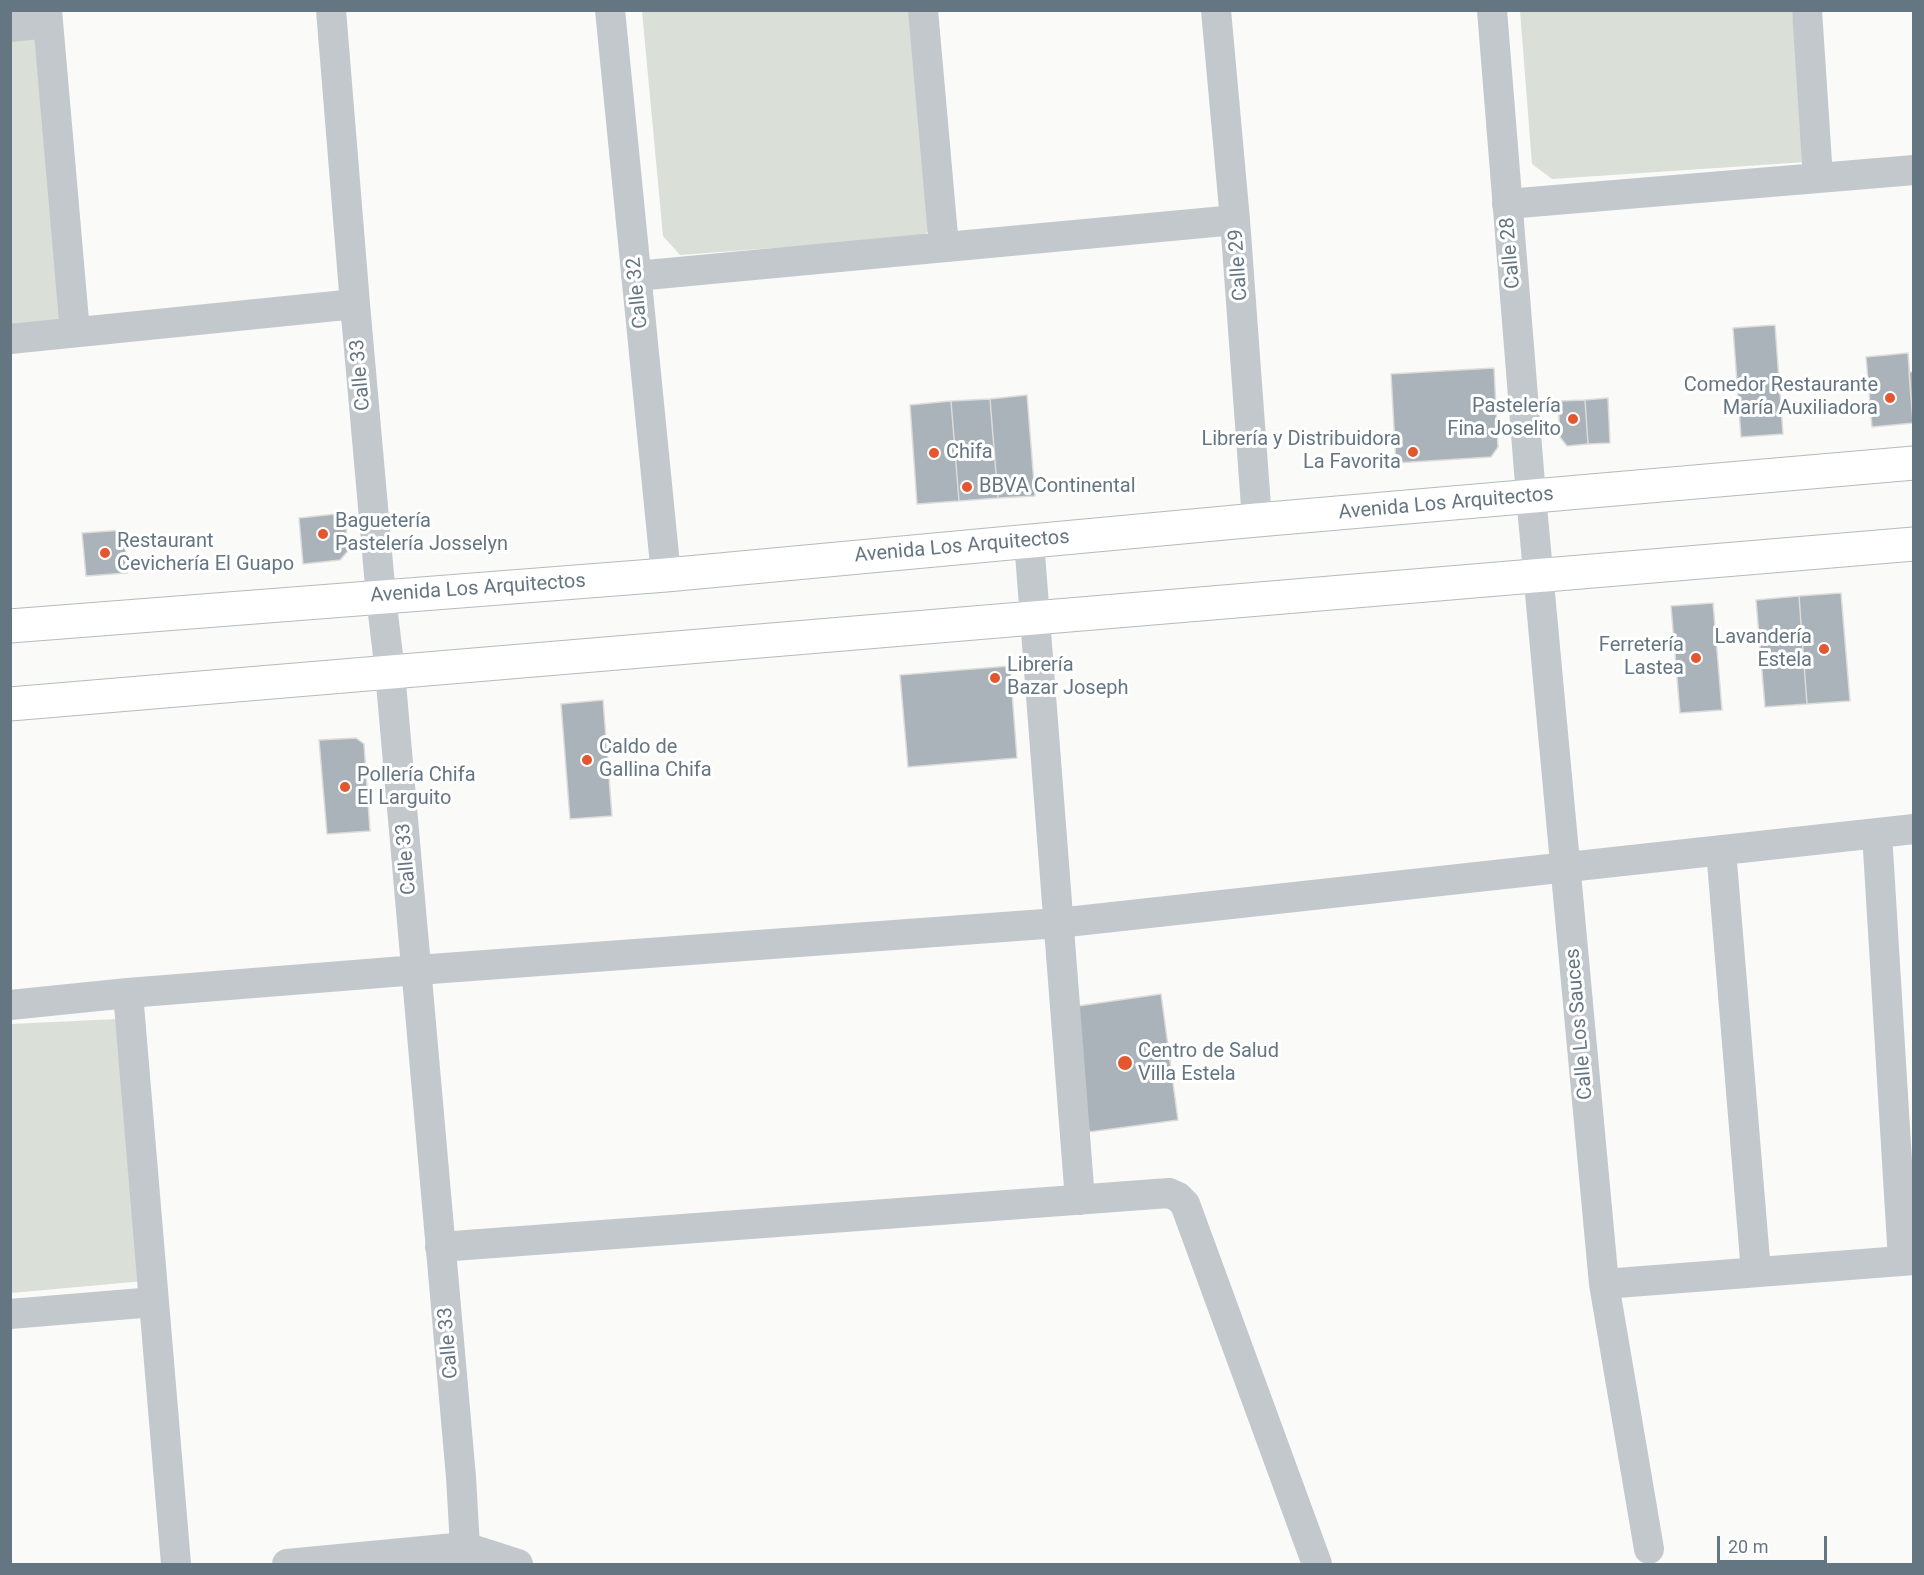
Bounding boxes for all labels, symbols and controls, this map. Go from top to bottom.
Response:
street label: Calle 28 [1496,216,1526,290]
street label: Calle 29 [1225,228,1253,302]
street label: Calle 32 [622,256,654,330]
street label: Calle 33 [346,338,376,412]
place label: Comedor Restaurante María Auxiliadora [1684,374,1878,421]
marker: Comedor Restaurante María Auxiliadora [1883,391,1897,405]
place label: Pastelería Fina Joselito [1447,395,1561,442]
marker: Pastelería Fina Joselito [1566,412,1580,426]
place label: Librería y Distribuidora La Favorita [1201,428,1401,475]
place label: Chifa [946,441,993,465]
marker: Librería y Distribuidora La Favorita [1406,445,1420,459]
marker: Chifa [927,446,941,460]
place label: BBVA Continental [979,475,1136,499]
marker: BBVA Continental [960,480,974,494]
street label: Avenida Los Arquitectos [1337,483,1555,525]
place label: Baguetería Pastelería Josselyn [335,510,508,557]
street label: Avenida Los Arquitectos [853,526,1071,568]
marker: Baguetería Pastelería Josselyn [316,527,330,541]
place label: Restaurant Cevichería El Guapo [117,530,294,577]
marker: Restaurant Cevichería El Guapo [98,546,112,560]
street label: Avenida Los Arquitectos [370,570,586,608]
place label: Lavandería Estela [1715,626,1812,673]
place label: Ferretería Lastea [1599,634,1684,681]
marker: Lavandería Estela [1817,642,1831,656]
marker: Ferretería Lastea [1689,651,1703,665]
place label: Librería Bazar Joseph [1007,654,1128,701]
marker: Librería Bazar Joseph [988,671,1002,685]
place label: Caldo de Gallina Chifa [599,736,712,783]
marker: Caldo de Gallina Chifa [580,753,594,767]
place label: Pollería Chifa El Larguito [357,764,476,811]
marker: Pollería Chifa El Larguito [338,780,352,794]
street label: Calle 33 [392,822,422,896]
street label: Calle Los Sauces [1561,947,1599,1101]
place label: Centro de Salud Villa Estela [1138,1040,1279,1087]
marker: Centro de Salud Villa Estela [1116,1054,1134,1072]
street label: Calle 33 [434,1306,464,1380]
scale bar [1720,1524,1830,1562]
text: 20 m [1728,1536,1768,1557]

